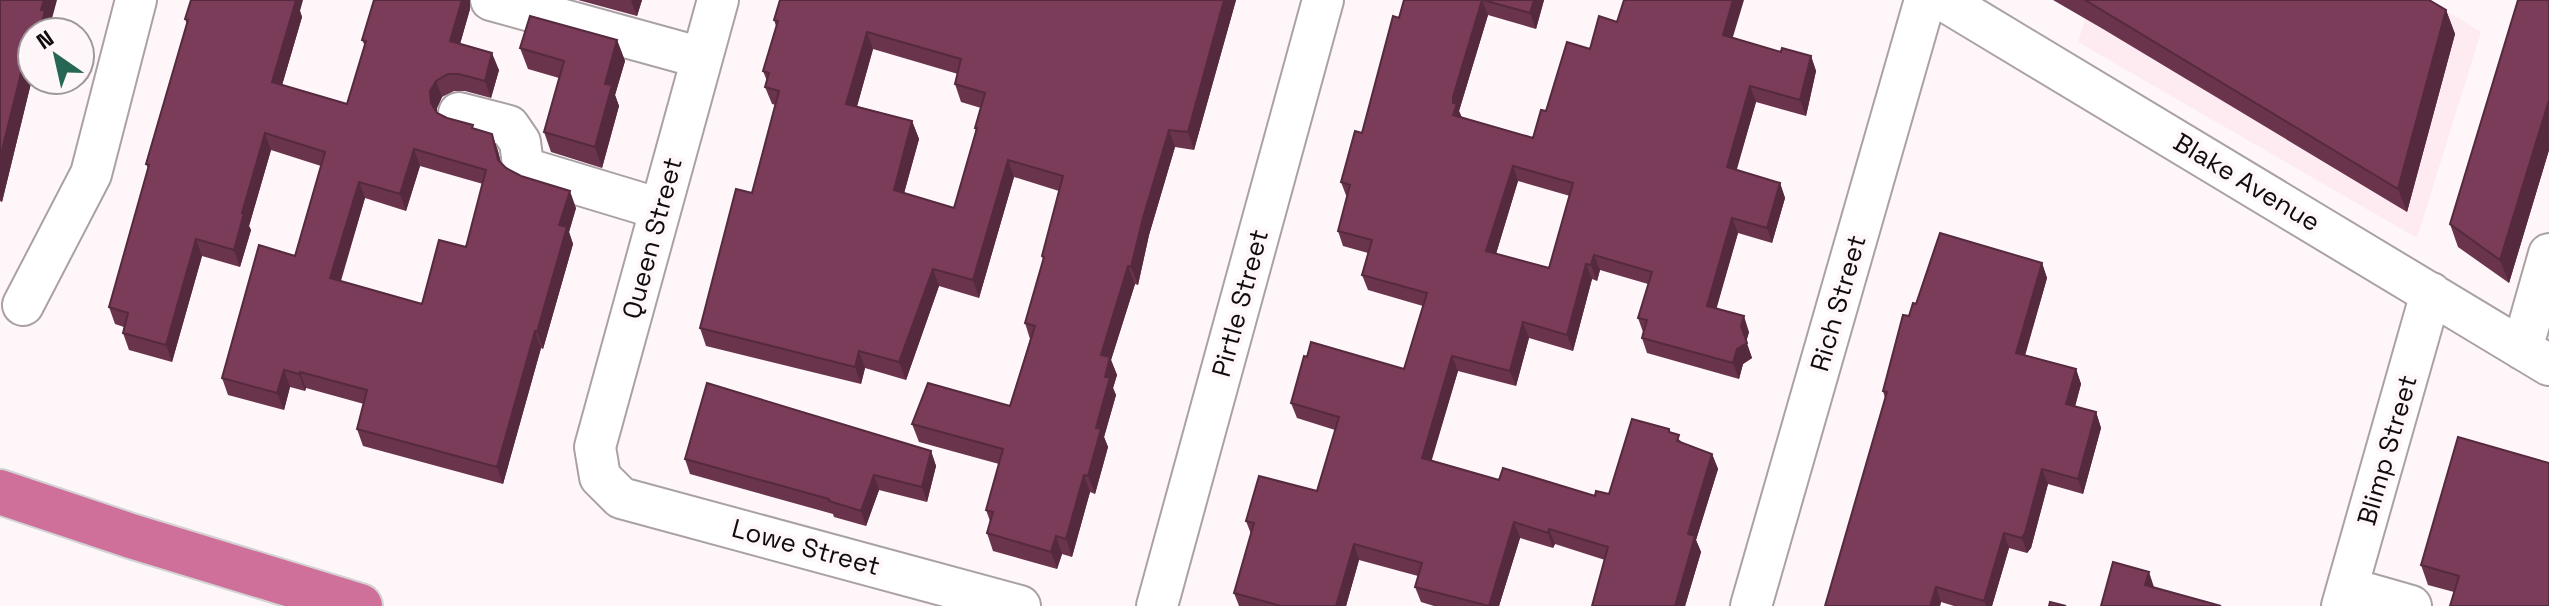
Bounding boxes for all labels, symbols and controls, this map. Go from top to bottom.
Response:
north arrow [16,16,96,96]
text: N [31,24,59,55]
street label: Blake Avenue [2167,125,2327,239]
street label: Queen Street [614,153,690,323]
street label: Pirtle Street [1204,225,1276,381]
street label: Rich Street [1802,231,1874,375]
street label: Blimp Street [2349,371,2425,529]
street label: Lowe Street [728,511,884,583]

